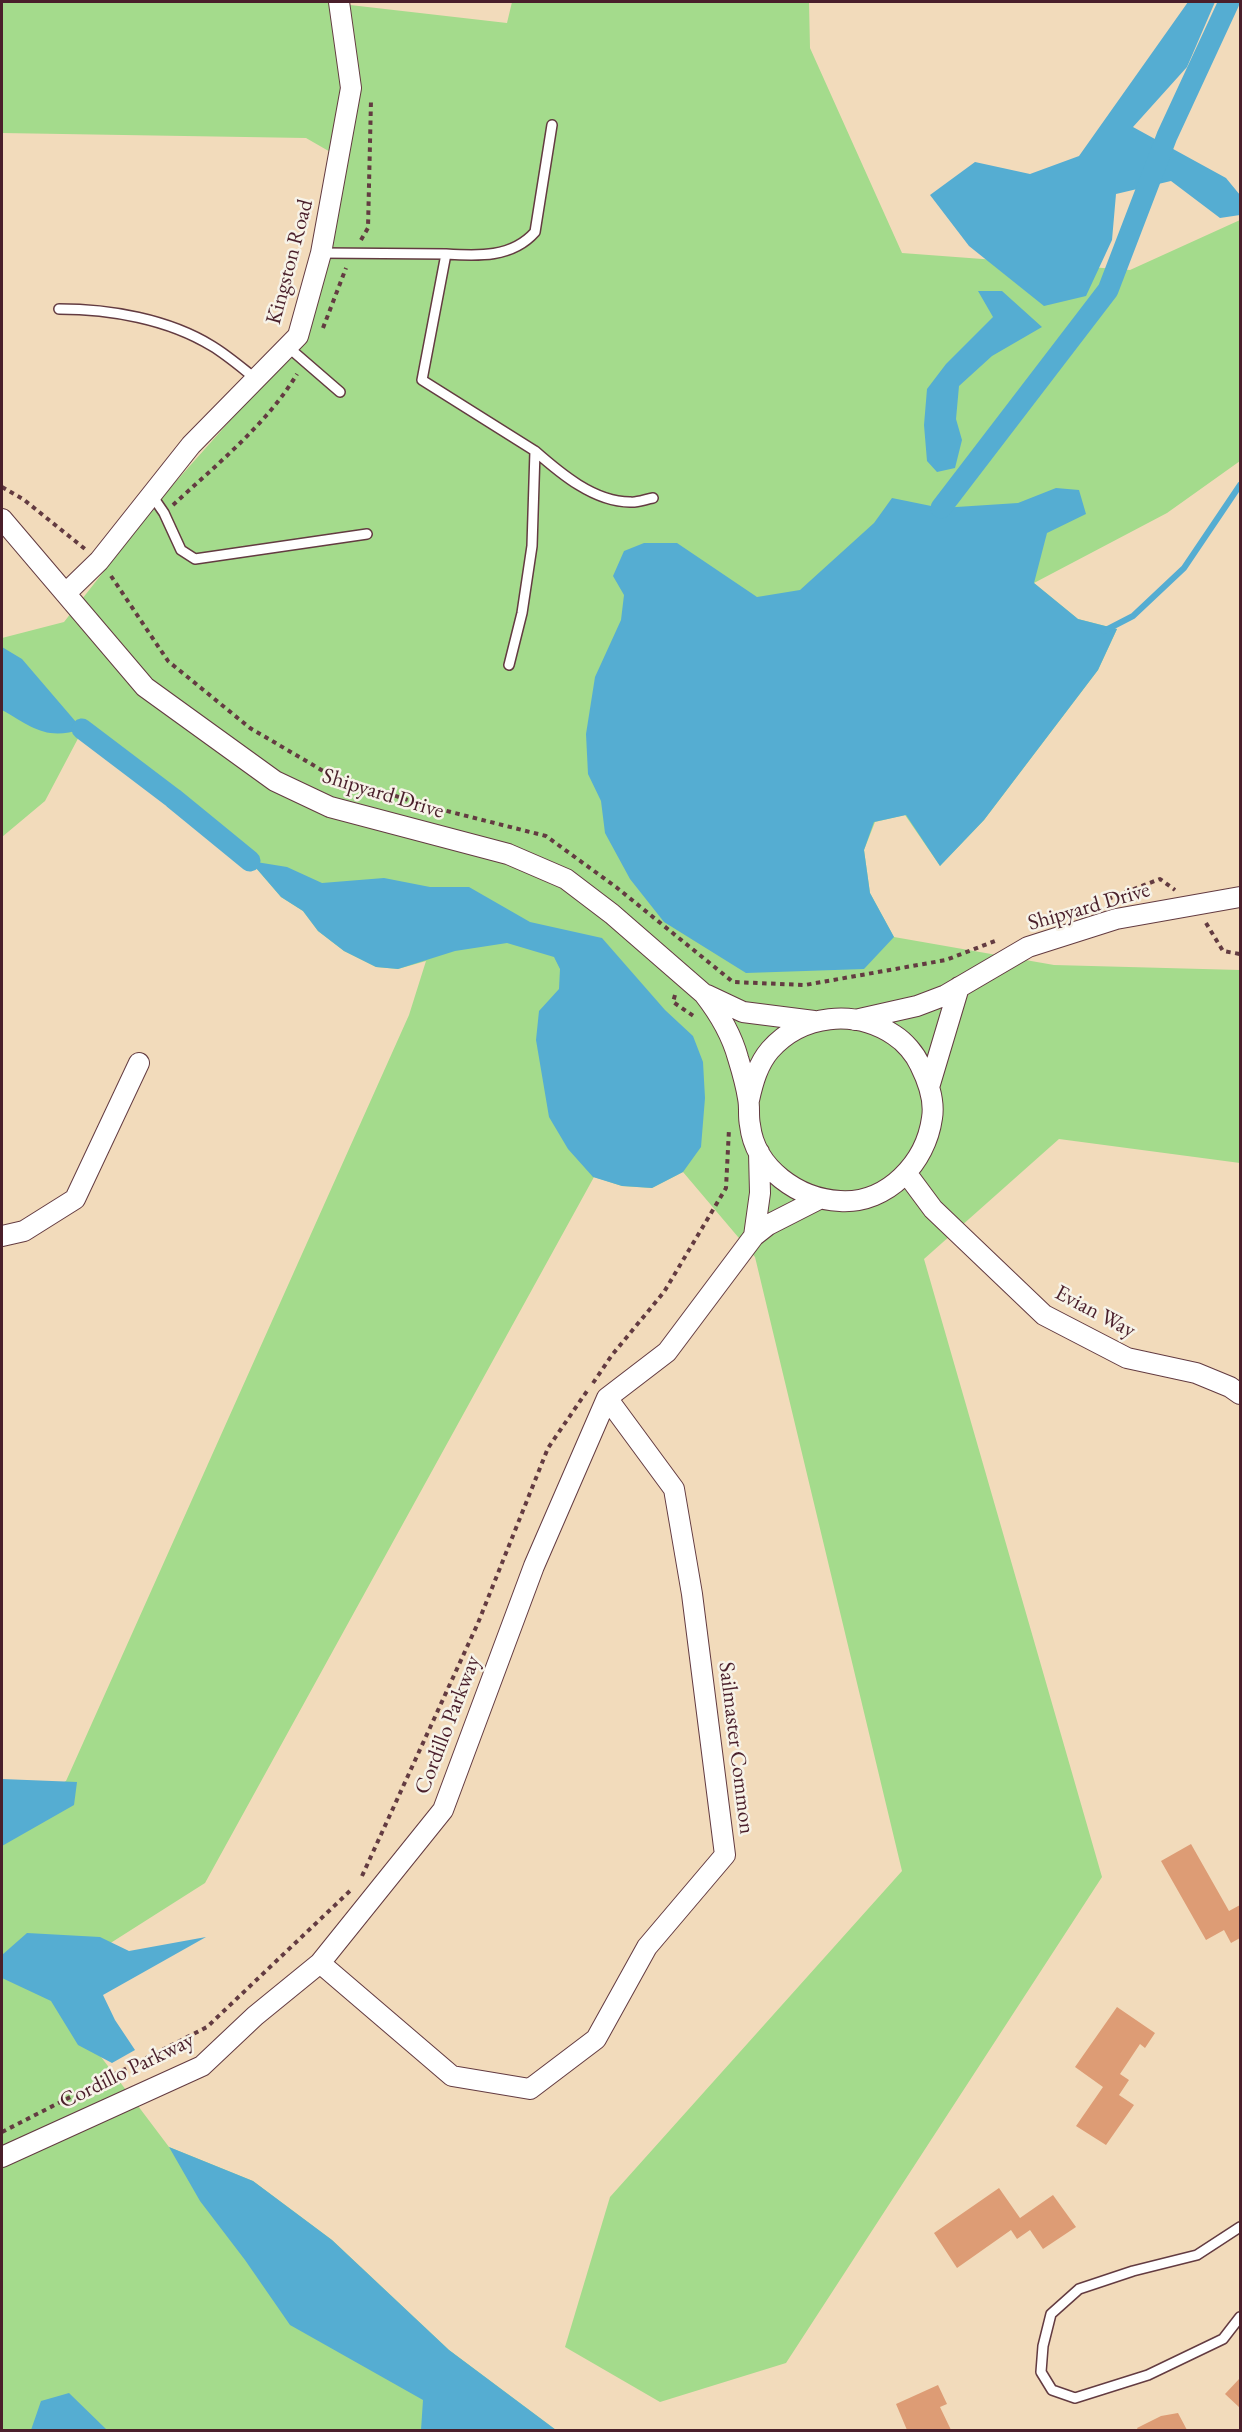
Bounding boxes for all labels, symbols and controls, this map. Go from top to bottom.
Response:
street label: Kingston Road [261,197,319,327]
street label: Shipyard Drive [319,763,447,825]
street label: Shipyard Drive [1025,877,1153,937]
street label: Evian Way [1050,1280,1140,1344]
street label: Cordillo Parkway [409,1652,487,1798]
street label: Sailmaster Common [712,1660,760,1836]
street label: Cordillo Parkway [55,2027,199,2115]

